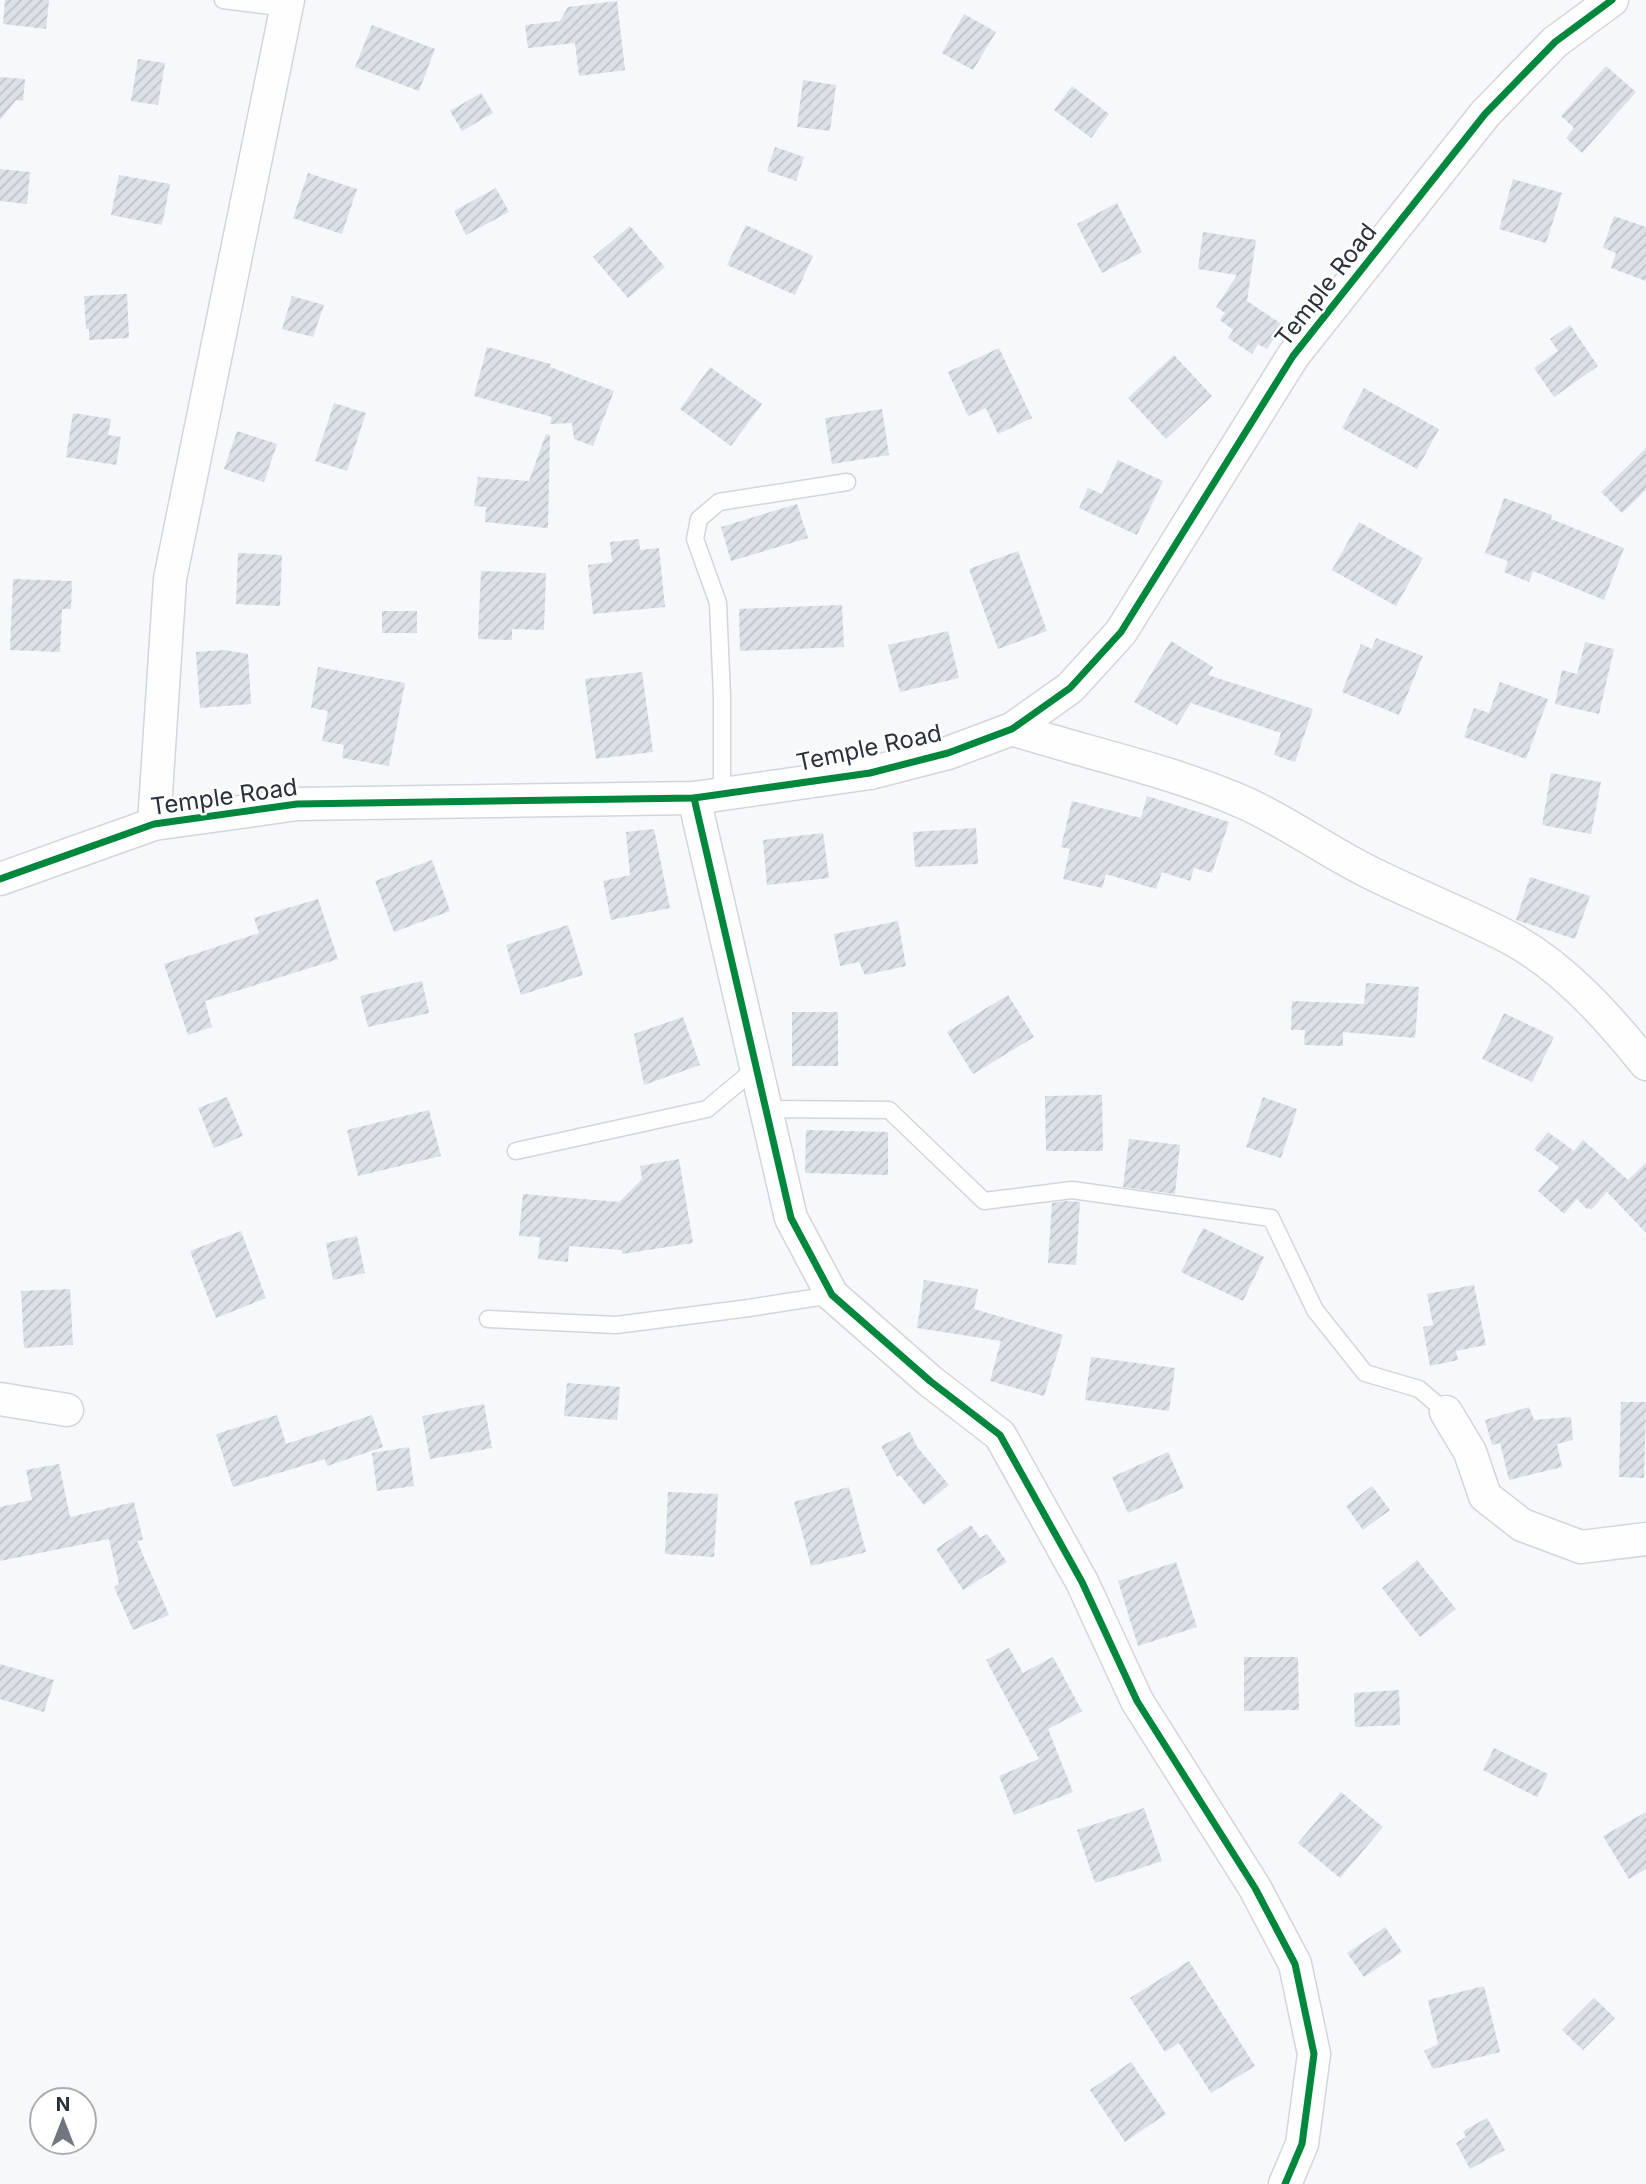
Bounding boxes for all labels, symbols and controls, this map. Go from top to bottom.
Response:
street label: Temple Road [1269,218,1383,352]
street label: Temple Road [794,718,944,777]
street label: Temple Road [149,772,299,821]
north arrow [28,2086,98,2156]
text: N [56,2093,70,2116]

